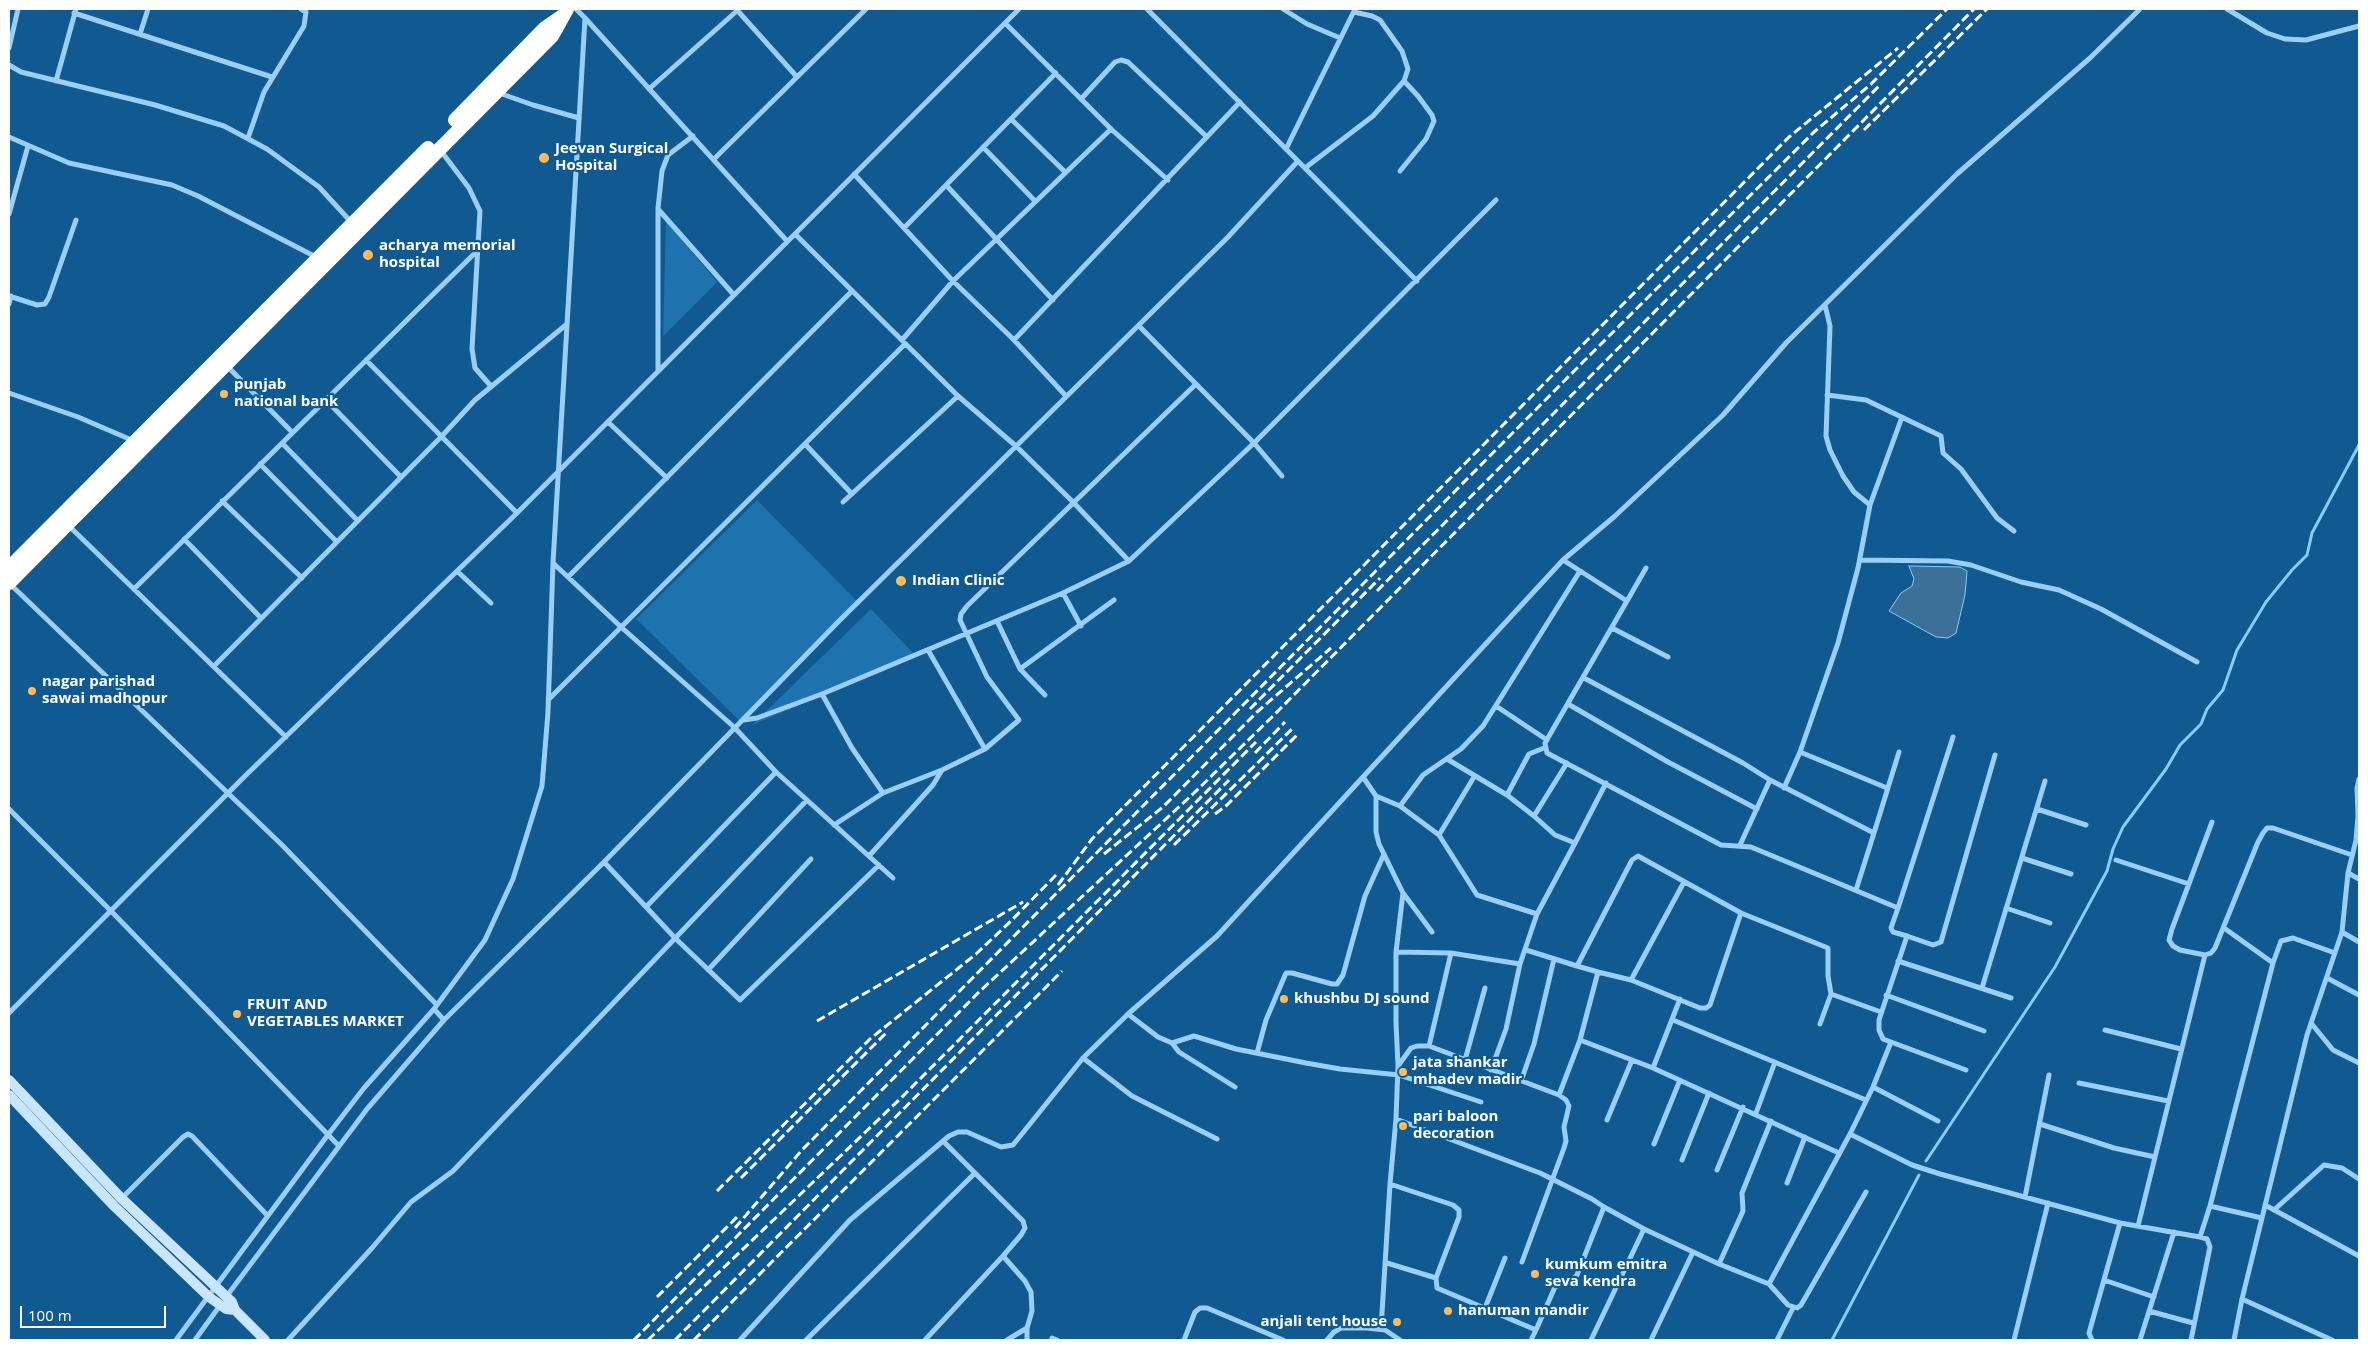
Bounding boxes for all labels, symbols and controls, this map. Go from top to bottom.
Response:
place label: Jeevan Surgical Hospital [555,140,668,175]
marker: Jeevan Surgical Hospital [537,151,551,165]
place label: acharya memorial hospital [379,237,516,272]
marker: acharya memorial hospital [361,248,375,262]
place label: punjab national bank [234,376,338,411]
marker: punjab national bank [218,388,230,400]
place label: Indian Clinic [912,572,1005,590]
marker: Indian Clinic [894,574,908,588]
place label: nagar parishad sawai madhopur [42,673,167,708]
marker: nagar parishad sawai madhopur [26,685,38,697]
place label: khushbu DJ sound [1294,990,1429,1008]
marker: khushbu DJ sound [1278,993,1290,1005]
place label: FRUIT AND VEGETABLES MARKET [247,996,404,1031]
marker: FRUIT AND VEGETABLES MARKET [231,1008,243,1020]
place label: jata shankar mhadev madir [1413,1054,1522,1089]
marker: jata shankar mhadev madir [1397,1066,1409,1078]
place label: pari baloon decoration [1413,1108,1498,1143]
marker: pari baloon decoration [1397,1120,1409,1132]
place label: kumkum emitra seva kendra [1545,1256,1667,1291]
marker: kumkum emitra seva kendra [1529,1268,1541,1280]
scale bar [22,1296,169,1328]
place label: hanuman mandir [1458,1302,1589,1320]
text: 100 m [28,1305,72,1325]
marker: hanuman mandir [1442,1305,1454,1317]
place label: anjali tent house [1260,1313,1387,1331]
marker: anjali tent house [1391,1316,1403,1328]

